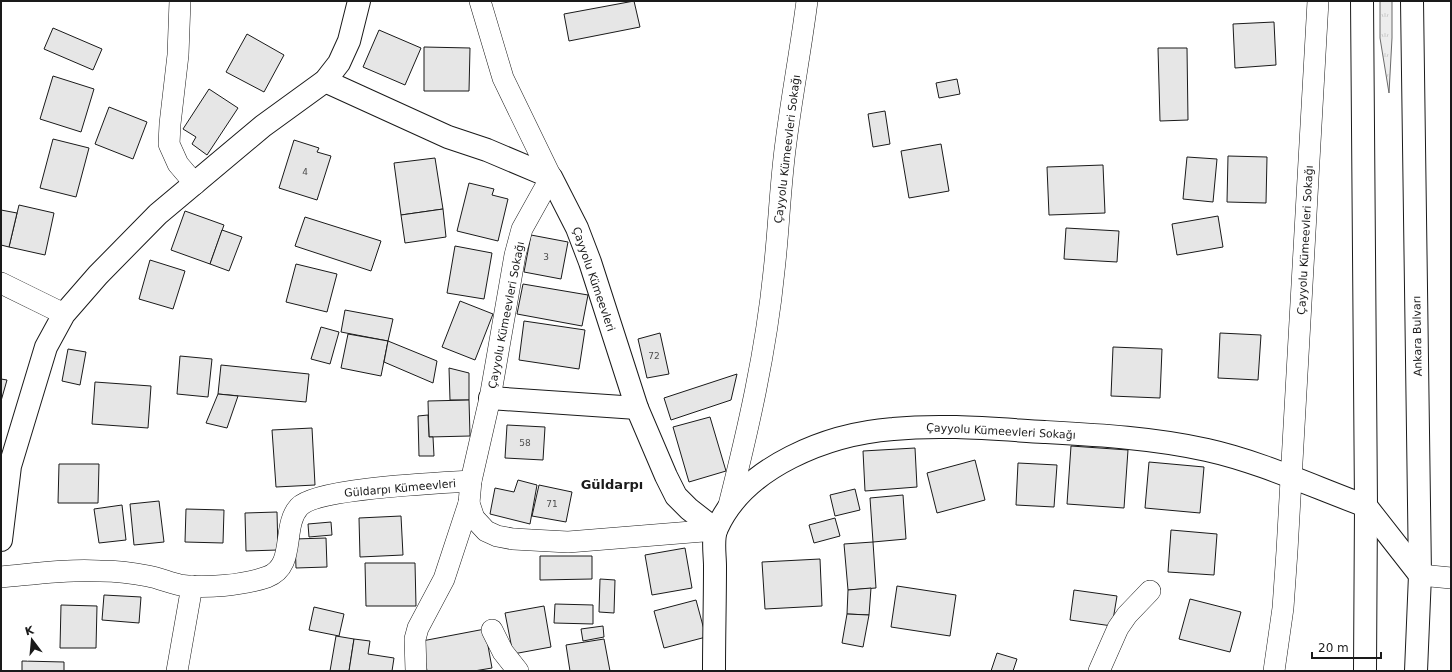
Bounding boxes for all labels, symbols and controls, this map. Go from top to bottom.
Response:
street label: Çayyolu Kümeevleri Sokağı [772,74,803,224]
street label: Çayyolu Kümeevleri Sokağı [1295,165,1316,315]
house number: 4 [302,167,308,177]
street label: Çayyolu Kümeevleri [570,225,617,333]
street label: Çayyolu Kümeevleri Sokağı [486,240,527,390]
house number: 3 [543,252,549,262]
street label: Ankara Bulvarı [1410,296,1425,376]
house number: 72 [648,351,660,361]
street label: Çayyolu Kümeevleri Sokağı [926,421,1076,442]
house number: 58 [519,438,531,448]
street label: Güldarpı Kümeevleri [344,477,456,500]
district label: Güldarpı [581,477,643,492]
house number: 71 [546,499,558,509]
north arrow [12,620,52,660]
text: K [23,623,36,638]
scale bar [1312,634,1381,660]
text: 20 m [1318,641,1349,655]

